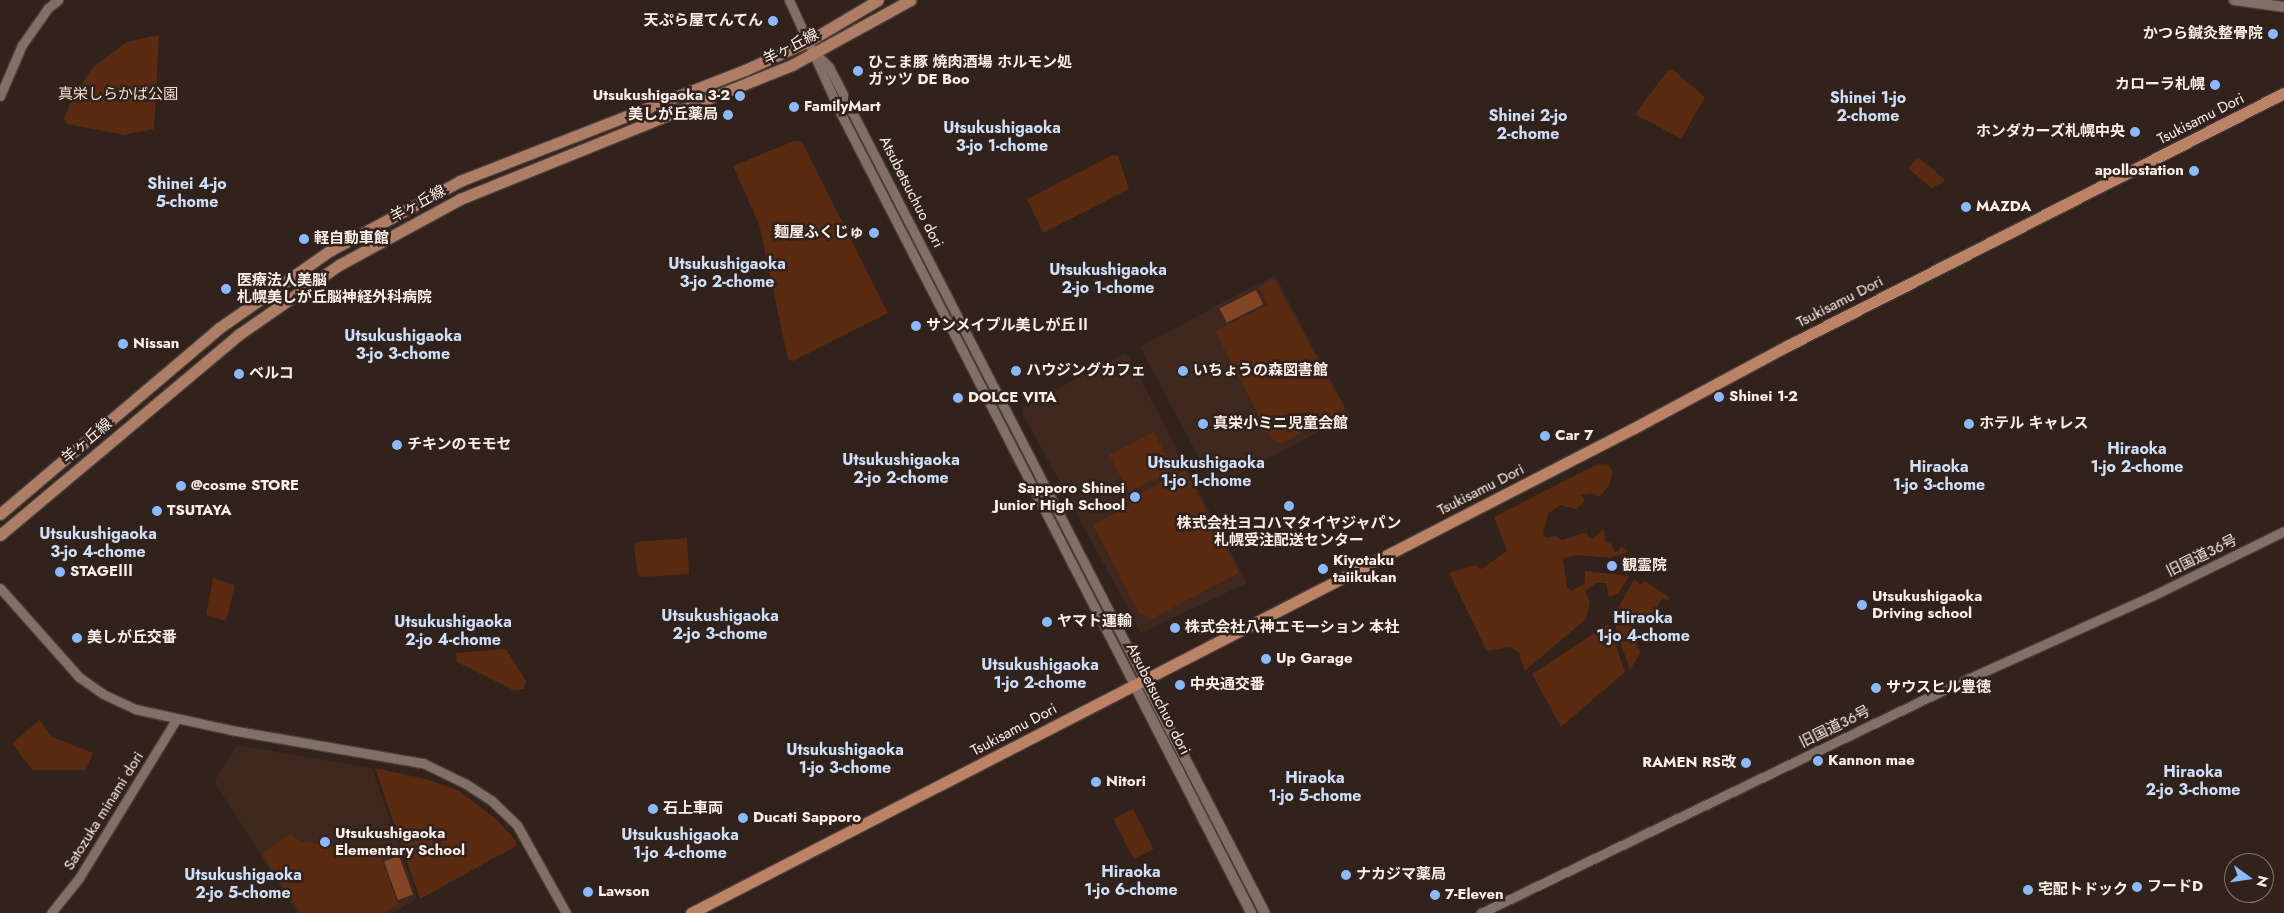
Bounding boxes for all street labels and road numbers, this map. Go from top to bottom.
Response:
street label: 羊ヶ丘線 [760,25,822,69]
street label: Tsukisamu Dori [2155,89,2247,149]
street label: Atsubetsuchuo dori [875,133,947,251]
street label: 羊ヶ丘線 [387,182,449,226]
street label: Tsukisamu Dori [1794,272,1886,332]
street label: 羊ヶ丘線 [58,415,116,467]
street label: Tsukisamu Dori [1435,460,1527,520]
street label: 旧国道36号 [2164,531,2240,581]
street label: Atsubetsuchuo dori [1122,640,1194,758]
street label: Tsukisamu Dori [968,700,1060,760]
street label: 旧国道36号 [1797,702,1873,752]
street label: Satozuka minami dori [60,748,148,874]

